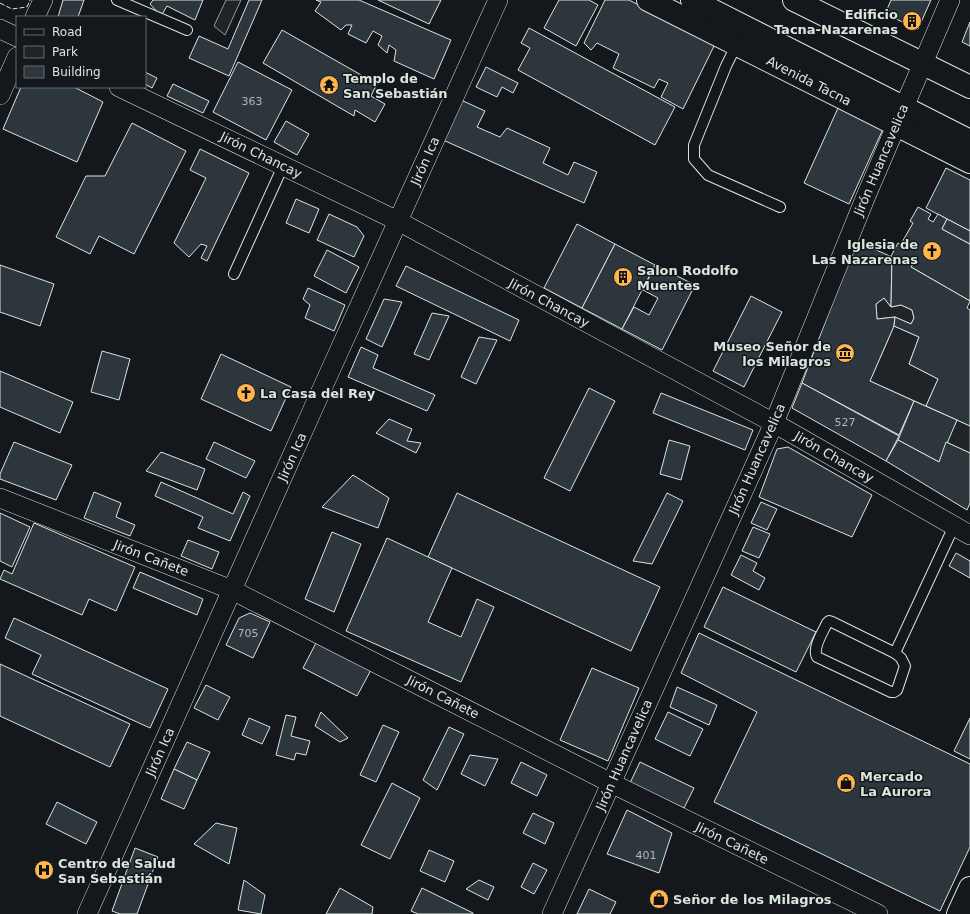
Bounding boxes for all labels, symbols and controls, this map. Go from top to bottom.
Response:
place label: Edificio Tacna-Nazarenas [774,7,898,37]
building icon: Edificio Tacna-Nazarenas [901,10,923,32]
legend [16,16,146,88]
text: Road [52,25,82,39]
text: Park [52,45,78,59]
street label: Avenida Tacna [764,53,854,109]
text: Building [52,65,101,79]
place label: Templo de San Sebastián [343,71,448,101]
temple icon: Templo de San Sebastián [318,74,340,96]
house number: 363 [242,95,263,108]
street label: Jirón Huancavelica [850,102,911,219]
street label: Jirón Chancay [217,128,305,181]
street label: Jirón Ica [407,134,442,189]
place label: Iglesia de Las Nazarenas [812,237,918,267]
church icon: Iglesia de Las Nazarenas [921,240,943,262]
place label: Salon Rodolfo Muentes [637,263,739,293]
building icon: Salon Rodolfo Muentes [612,266,634,288]
street label: Jirón Chancay [505,275,592,331]
place label: Museo Señor de los Milagros [713,339,831,369]
museum icon: Museo Señor de los Milagros [834,342,856,364]
church icon: La Casa del Rey [235,382,257,404]
place label: La Casa del Rey [260,386,376,401]
street label: Jirón Huancavelica [725,401,788,518]
house number: 527 [835,416,856,429]
street label: Jirón Chancay [791,428,877,486]
street label: Jirón Ica [274,430,309,485]
street label: Jirón Cañete [110,536,191,579]
house number: 705 [238,627,259,640]
street label: Jirón Cañete [403,672,482,722]
street label: Jirón Huancavelica [592,697,655,814]
street label: Jirón Ica [142,725,177,780]
place label: Mercado La Aurora [860,769,931,799]
shop icon: Mercado La Aurora [835,772,857,794]
street label: Jirón Cañete [692,818,771,867]
house number: 401 [636,849,657,862]
place label: Centro de Salud San Sebastián [58,856,176,886]
hospital icon: Centro de Salud San Sebastián [33,859,55,881]
shop icon: Señor de los Milagros [648,888,670,910]
place label: Señor de los Milagros [673,892,832,907]

